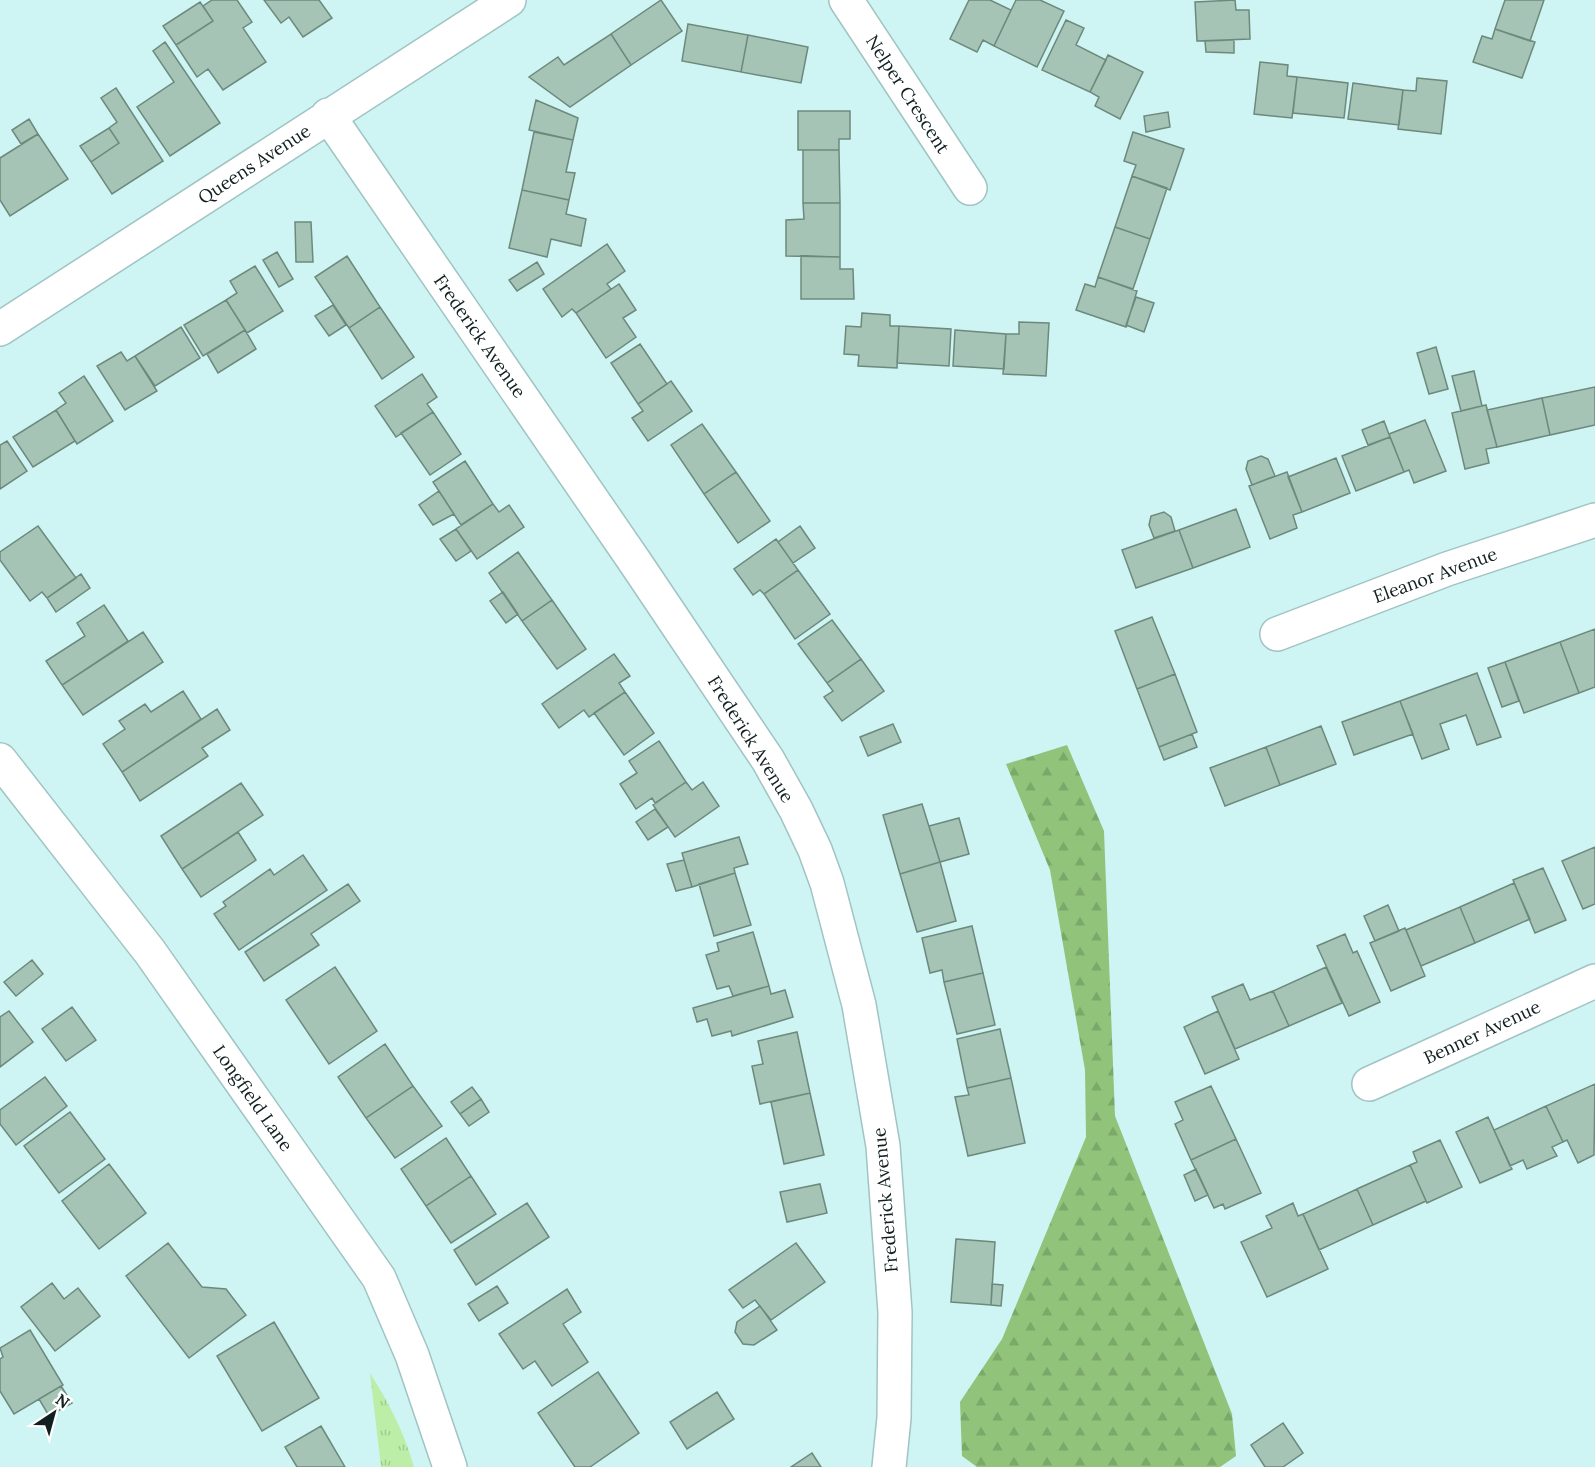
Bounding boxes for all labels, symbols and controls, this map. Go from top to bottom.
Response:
street label: Nelper Crescent [861,30,955,158]
street label: Queens Avenue [193,119,315,209]
street label: Frederick Avenue [429,270,531,402]
street label: Eleanor Avenue [1370,542,1500,608]
street label: Frederick Avenue [703,671,799,807]
street label: Benner Avenue [1420,995,1544,1069]
street label: Longfield Lane [208,1040,298,1156]
street label: Frederick Avenue [867,1126,903,1273]
north arrow [24,1383,84,1443]
text: N [52,1389,74,1413]

